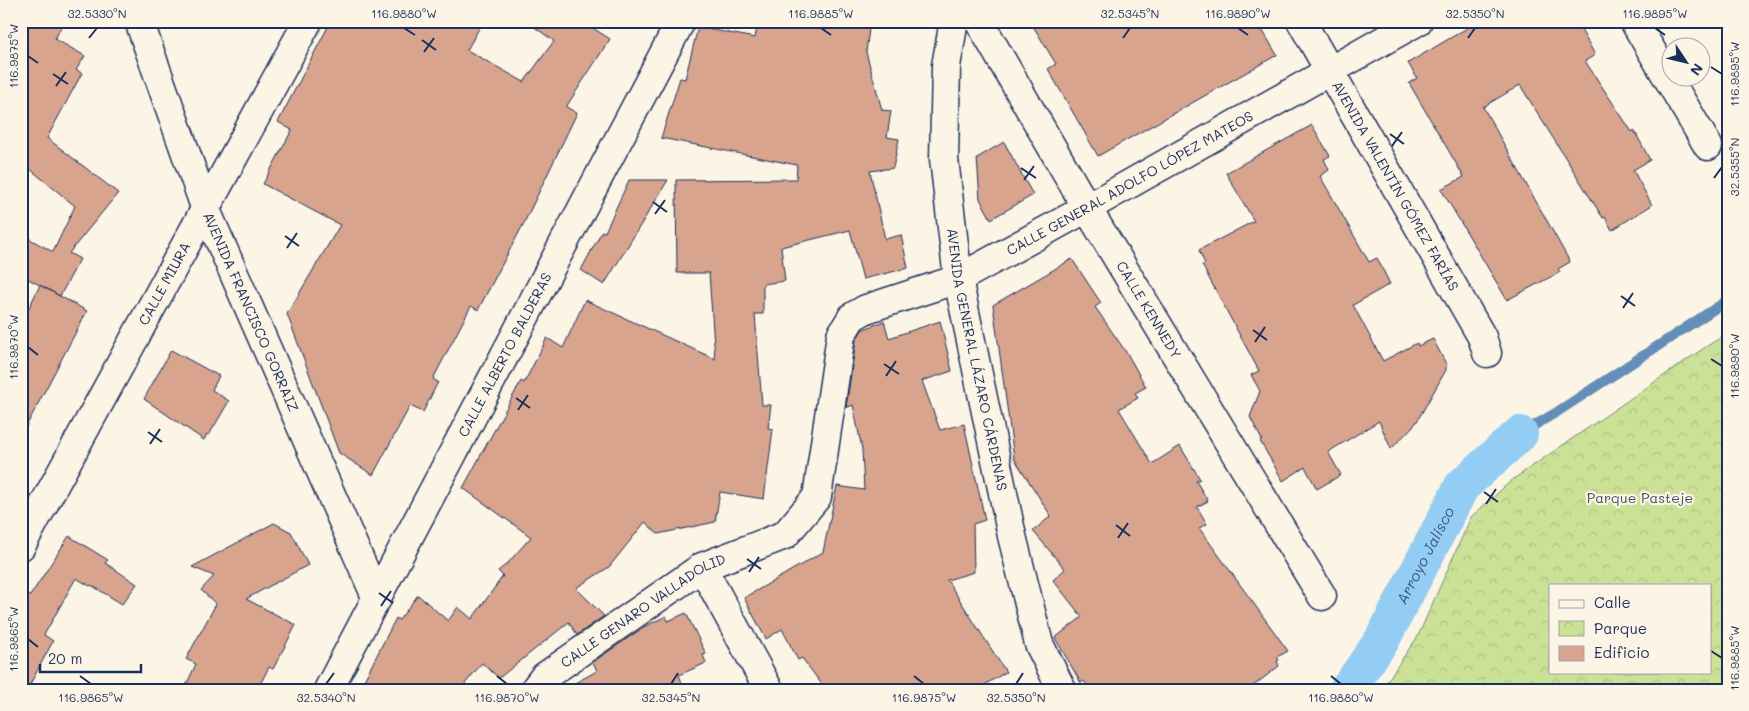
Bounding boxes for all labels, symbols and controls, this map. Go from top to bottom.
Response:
text: 32.5330°N [67,5,127,21]
text: 116.9880°W [371,5,437,21]
text: 116.9885°W [788,5,854,21]
text: 32.5345°N [1101,5,1159,21]
text: 116.9890°W [1205,5,1271,21]
text: 32.5350°N [1445,5,1505,21]
text: 116.9895°W [1622,5,1688,21]
text: 116.9875°W [5,24,21,88]
north arrow [1662,38,1712,88]
text: 116.9895°W [1726,41,1742,107]
text: N [1686,60,1708,80]
street label: AVENIDA VALENTÍN GÓMEZ FARÍAS [1328,77,1464,294]
street label: CALLE GENERAL ADOLFO LÓPEZ MATEOS [1003,106,1257,260]
text: 32.5355°N [1726,138,1742,196]
street label: AVENIDA FRANCISCO GORRAIZ [199,209,304,415]
street label: AVENIDA GENERAL LÁZARO CÁRDENAS [943,227,1012,492]
street label: CALLE MIURA [134,238,194,328]
street label: CALLE KENNEDY [1112,257,1186,362]
street label: CALLE ALBERTO BALDERAS [453,269,556,440]
text: 116.9870°W [5,314,21,380]
text: 116.9890°W [1726,333,1742,399]
park label: Parque Pasteje [1587,488,1693,507]
water label: Arroyo Jalisco [1391,503,1458,607]
street label: CALLE GENARO VALLADOLID [556,549,728,672]
legend [1549,584,1712,674]
text: Calle [1594,592,1631,612]
text: 116.9865°W [5,606,21,672]
text: Parque [1594,618,1647,638]
text: 116.9885°W [1726,625,1742,691]
scale bar [40,641,141,673]
text: Edificio [1594,642,1650,662]
text: 20 m [48,648,82,668]
text: 116.9865°W [58,689,124,705]
text: 32.5340°N [296,689,356,705]
text: 116.9870°W [474,689,540,705]
text: 32.5345°N [642,689,700,705]
text: 116.9875°W [892,689,956,705]
text: 32.5350°N [986,689,1046,705]
text: 116.9880°W [1308,689,1374,705]

